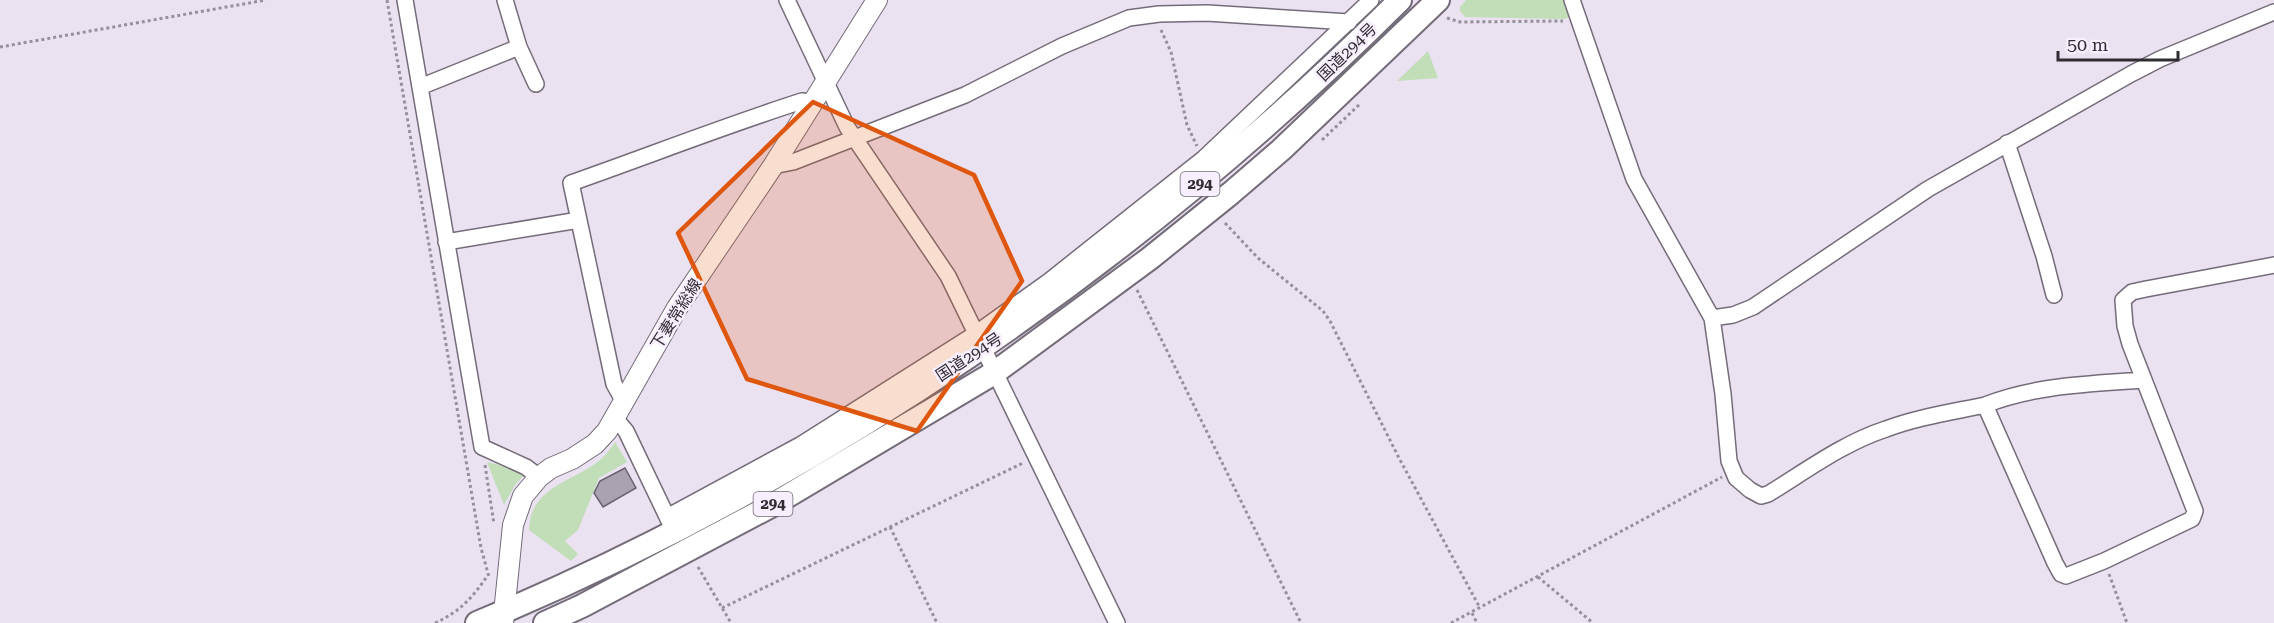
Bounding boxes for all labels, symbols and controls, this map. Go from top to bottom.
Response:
street label: 国道294号 [1313,19,1381,85]
scale bar [2058,24,2178,62]
text: 50 m [2067,34,2108,55]
road number: 294 [1180,172,1220,196]
street label: 下妻常総線 [647,275,705,353]
street label: 国道294号 [932,329,1006,385]
road number: 294 [754,492,792,516]

